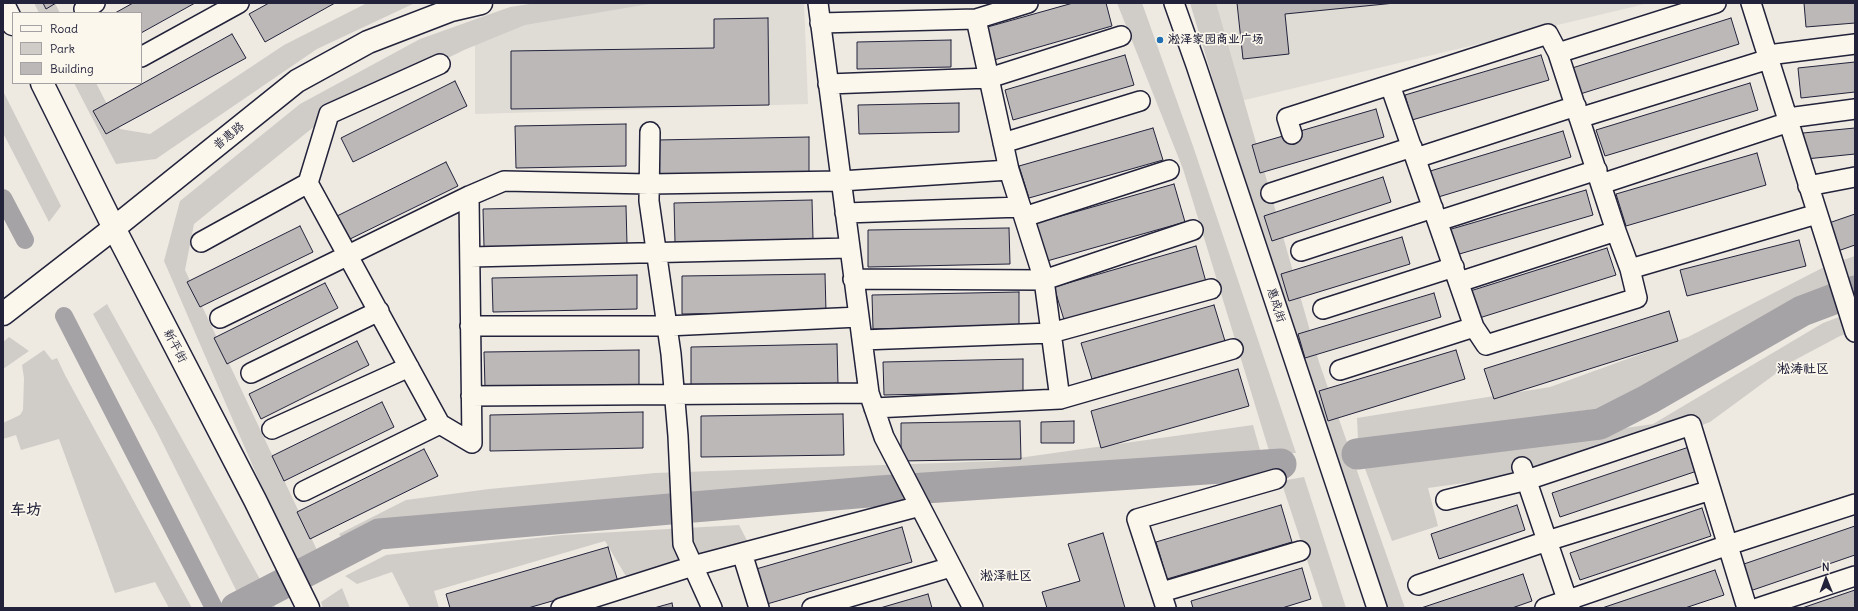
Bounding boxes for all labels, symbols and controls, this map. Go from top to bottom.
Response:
legend [12,12,142,84]
text: Road [50,21,78,36]
place label: 淞泽家园商业广场 [1168,33,1264,47]
marker: 淞泽家园商业广场 [1155,35,1165,45]
text: Park [50,41,75,56]
text: Building [50,61,94,76]
street label: 普惠路 [210,119,248,153]
street label: 惠成街 [1264,286,1288,324]
street label: 新平街 [160,327,190,365]
district label: 淞涛社区 [1777,361,1829,377]
district label: 车坊 [10,500,42,520]
north arrow [1806,559,1846,599]
text: N [1822,560,1830,574]
district label: 淞泽社区 [980,568,1032,584]

